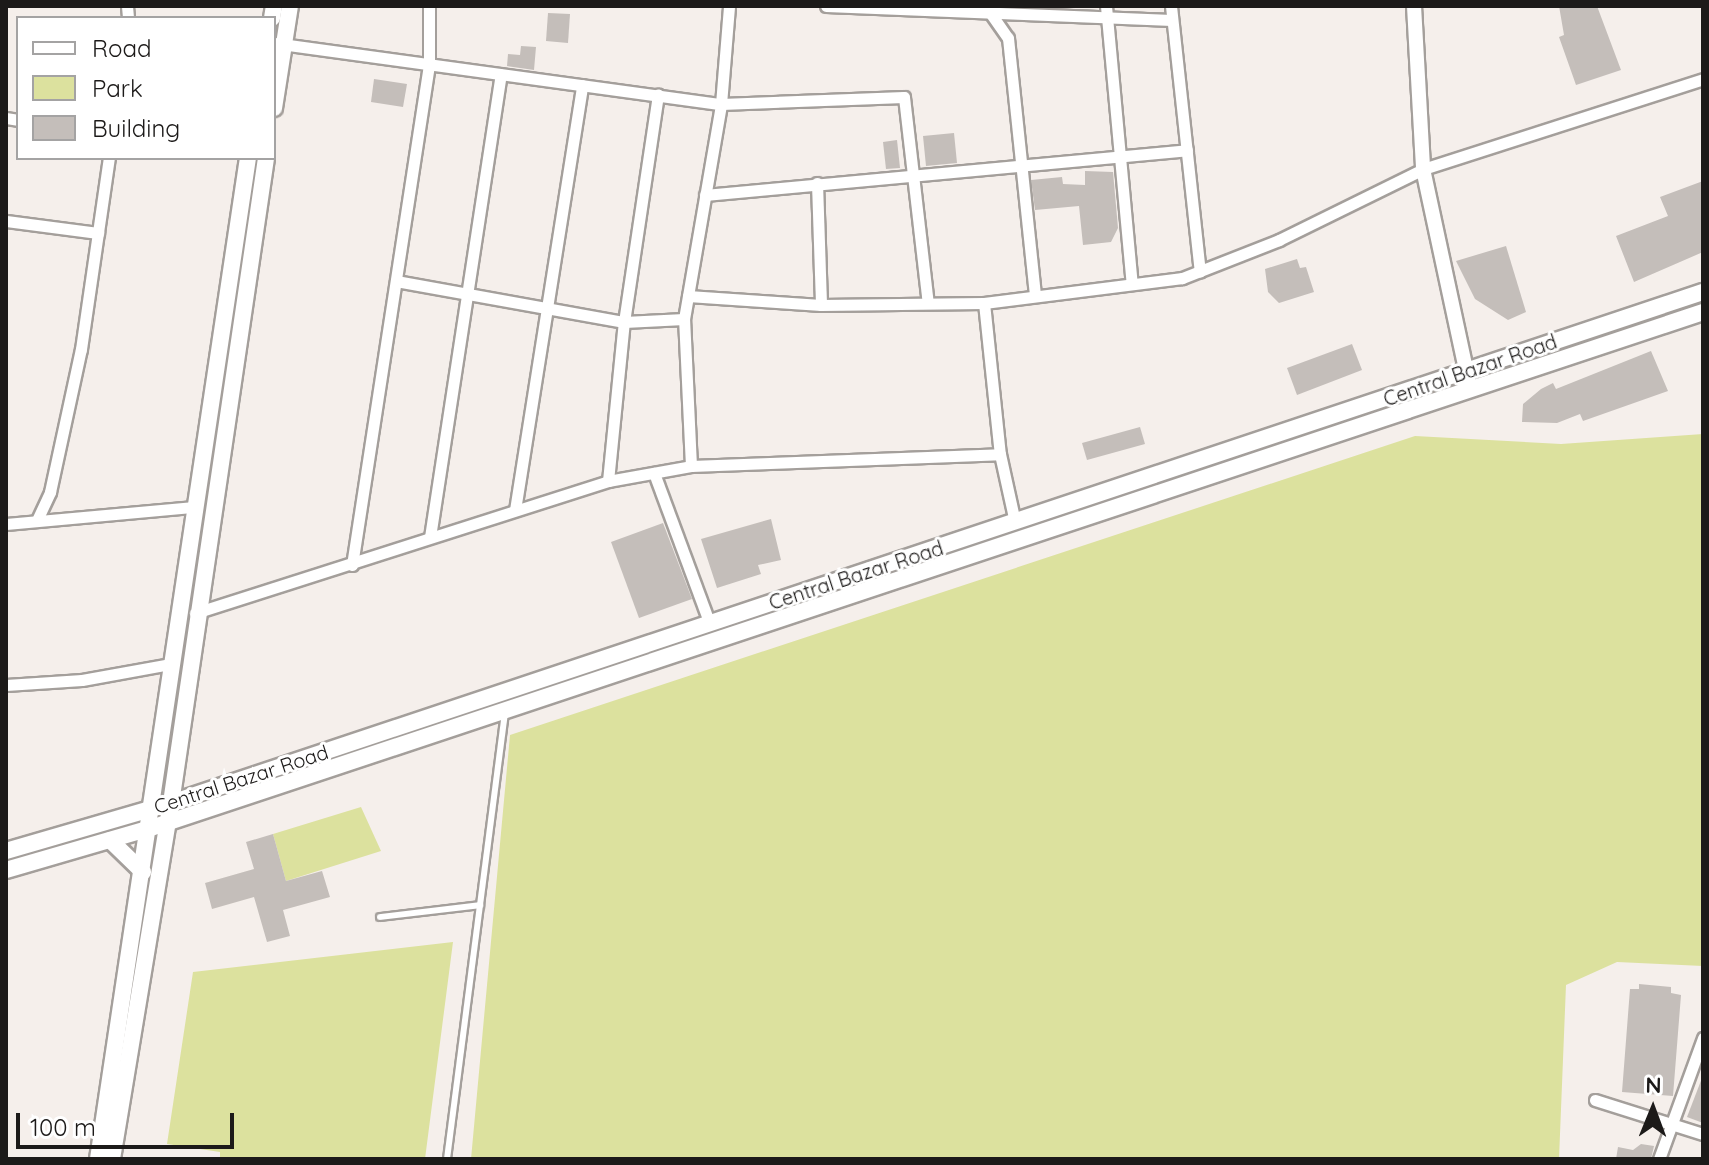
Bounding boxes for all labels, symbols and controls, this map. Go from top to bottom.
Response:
legend [16,16,276,160]
text: Road [92,33,152,63]
text: Park [92,73,143,103]
text: Building [92,113,180,143]
street label: Central Bazar Road [1380,329,1560,411]
street label: Central Bazar Road [766,535,946,615]
street label: Central Bazar Road [151,739,331,819]
north arrow [1613,1069,1693,1149]
text: N [1645,1071,1662,1099]
scale bar [20,1097,238,1147]
text: 100 m [30,1112,96,1142]

